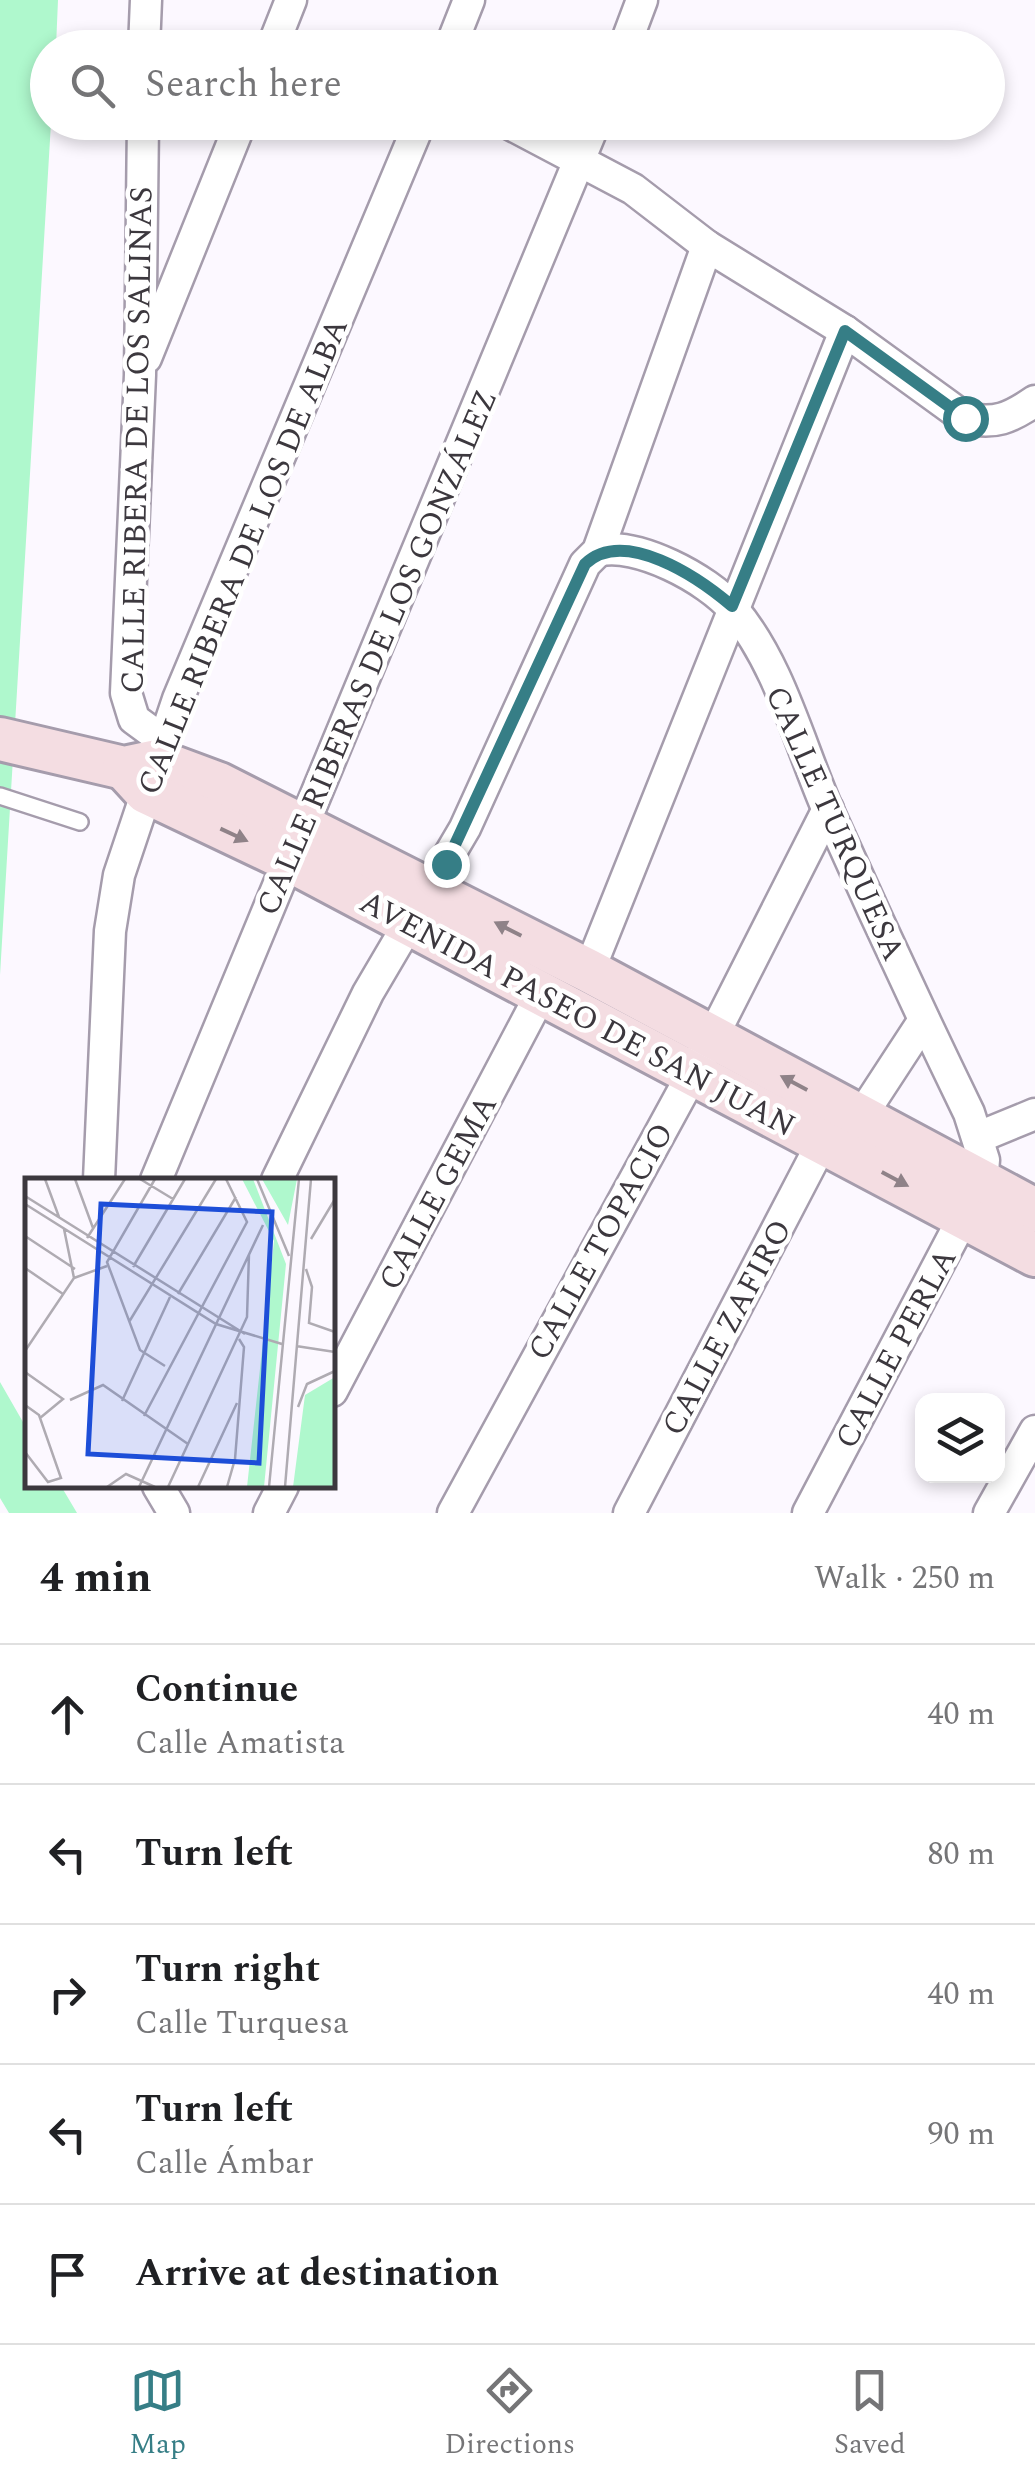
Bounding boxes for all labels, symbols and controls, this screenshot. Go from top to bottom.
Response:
search box [30,30,1005,140]
text: Search here [145,56,342,114]
icon: search [65,58,120,113]
street label: CALLE RIBERA DE LOS SALINAS [109,186,166,694]
street label: CALLE RIBERA DE LOS DE ALBA [125,311,362,802]
street label: CALLE RIBERAS DE LOS GONZÁLEZ [244,382,511,923]
route start [943,396,989,442]
street label: CALLE TURQUESA [752,678,917,969]
one-way arrow [220,826,249,843]
route end [424,842,470,888]
street label: AVENIDA PASEO DE SAN JUAN [351,878,804,1150]
one-way arrow [493,921,522,938]
one-way arrow [780,1075,808,1092]
street label: CALLE GEMA [366,1086,511,1299]
street label: CALLE TOPACIO [516,1114,687,1370]
one-way arrow [880,1170,909,1187]
inset map [25,1178,335,1488]
street label: CALLE ZAFIRO [650,1211,805,1445]
street label: CALLE PERLA [823,1240,970,1458]
map controls [915,1393,1005,1483]
button: layers [915,1393,1005,1483]
text: 4 min [40,1547,152,1610]
text: Walk · 250 m [814,1554,995,1603]
text: Continue [135,1661,298,1719]
icon: ahead [40,1687,95,1742]
text: 40 m [927,1690,995,1739]
text: Calle Amatista [135,1719,345,1768]
text: Turn left [135,1825,293,1883]
icon: left [40,1827,95,1882]
text: 80 m [927,1830,995,1879]
text: Turn right [135,1941,320,1999]
icon: right [40,1967,95,2022]
text: 40 m [927,1970,995,2019]
text: Calle Turquesa [135,1999,349,2048]
text: Turn left [135,2081,293,2139]
icon: left [40,2107,95,2162]
text: 90 m [927,2110,995,2159]
text: Calle Ámbar [135,2139,314,2188]
text: Arrive at destination [135,2245,499,2303]
icon: arrive [40,2247,95,2302]
tab: Map [129,2363,186,2466]
tab: Directions [444,2363,575,2466]
tab: Saved [834,2363,906,2466]

